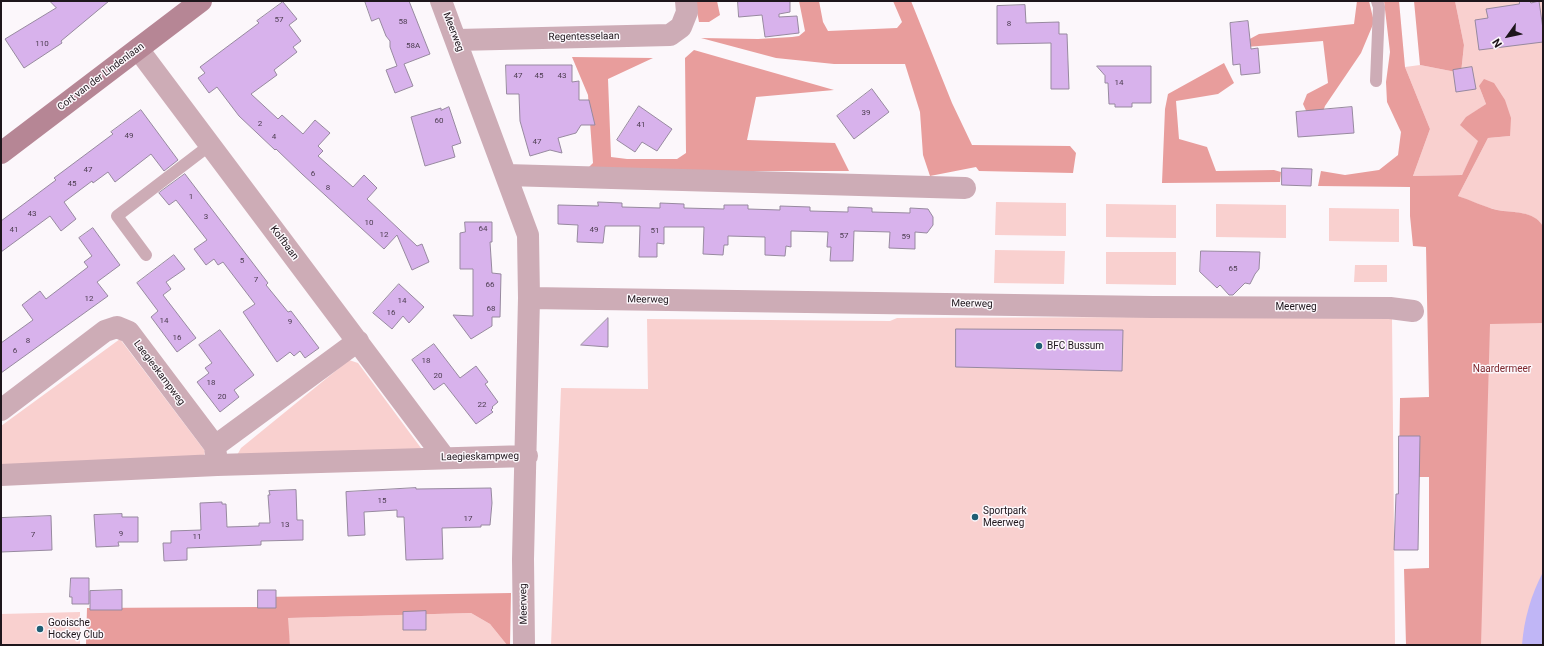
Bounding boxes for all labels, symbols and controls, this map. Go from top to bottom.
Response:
street label: Meerweg [440,11,466,53]
house number: 57 [275,15,283,25]
north arrow [1488,16,1528,56]
house number: 58 [399,17,407,27]
house number: 8 [1007,19,1011,29]
street label: Regentesselaan [548,30,620,44]
text: N [1490,36,1505,50]
house number: 110 [35,39,49,49]
street label: Cort van der Lindenlaan [55,41,147,113]
house number: 58A [406,41,420,51]
house number: 47 [514,71,522,81]
house number: 45 [535,71,543,81]
house number: 43 [558,71,566,81]
house number: 14 [1115,78,1123,88]
house number: 39 [862,108,870,118]
house number: 60 [435,116,443,126]
house number: 2 [258,119,262,129]
house number: 41 [637,120,645,130]
house number: 49 [125,131,133,141]
house number: 4 [272,132,276,142]
house number: 47 [533,137,541,147]
house number: 47 [84,165,92,175]
house number: 6 [311,169,315,179]
house number: 45 [68,179,76,189]
house number: 8 [326,183,330,193]
house number: 1 [189,192,193,202]
house number: 43 [28,209,36,219]
house number: 3 [204,212,208,222]
house number: 10 [365,218,373,228]
street label: Kolfbaan [267,224,301,262]
house number: 64 [479,224,487,234]
house number: 41 [10,225,18,235]
house number: 49 [590,225,598,235]
house number: 51 [651,226,659,236]
house number: 12 [380,230,388,240]
house number: 57 [840,231,848,241]
house number: 59 [902,232,910,242]
house number: 5 [240,256,244,266]
house number: 65 [1229,264,1237,274]
house number: 7 [254,275,258,285]
house number: 66 [486,280,494,290]
house number: 12 [85,294,93,304]
street label: Meerweg [627,294,669,306]
house number: 14 [398,296,406,306]
street label: Meerweg [951,298,993,310]
street label: Meerweg [1275,301,1317,313]
house number: 68 [487,304,495,314]
house number: 16 [387,308,395,318]
house number: 14 [160,316,168,326]
house number: 9 [288,317,292,327]
house number: 16 [173,333,181,343]
house number: 8 [26,336,30,346]
street label: Laegieskampweg [131,338,187,408]
place label: BFC Bussum [1047,340,1104,352]
marker: BFC Bussum [1034,341,1044,351]
house number: 6 [13,346,17,356]
house number: 18 [422,356,430,366]
park label: Naardermeer [1473,363,1531,375]
house number: 20 [434,371,442,381]
house number: 18 [207,378,215,388]
house number: 20 [218,392,226,402]
house number: 22 [478,400,486,410]
street label: Laegieskampweg [441,450,519,464]
house number: 15 [378,496,386,506]
place label: Sportpark Meerweg [983,505,1027,528]
marker: Sportpark Meerweg [970,512,980,522]
house number: 17 [464,514,472,524]
house number: 13 [281,520,289,530]
house number: 9 [119,529,123,539]
house number: 7 [31,530,35,540]
house number: 11 [193,532,201,542]
street label: Meerweg [518,583,530,625]
place label: Gooische Hockey Club [48,617,104,640]
marker: Gooische Hockey Club [35,624,45,634]

